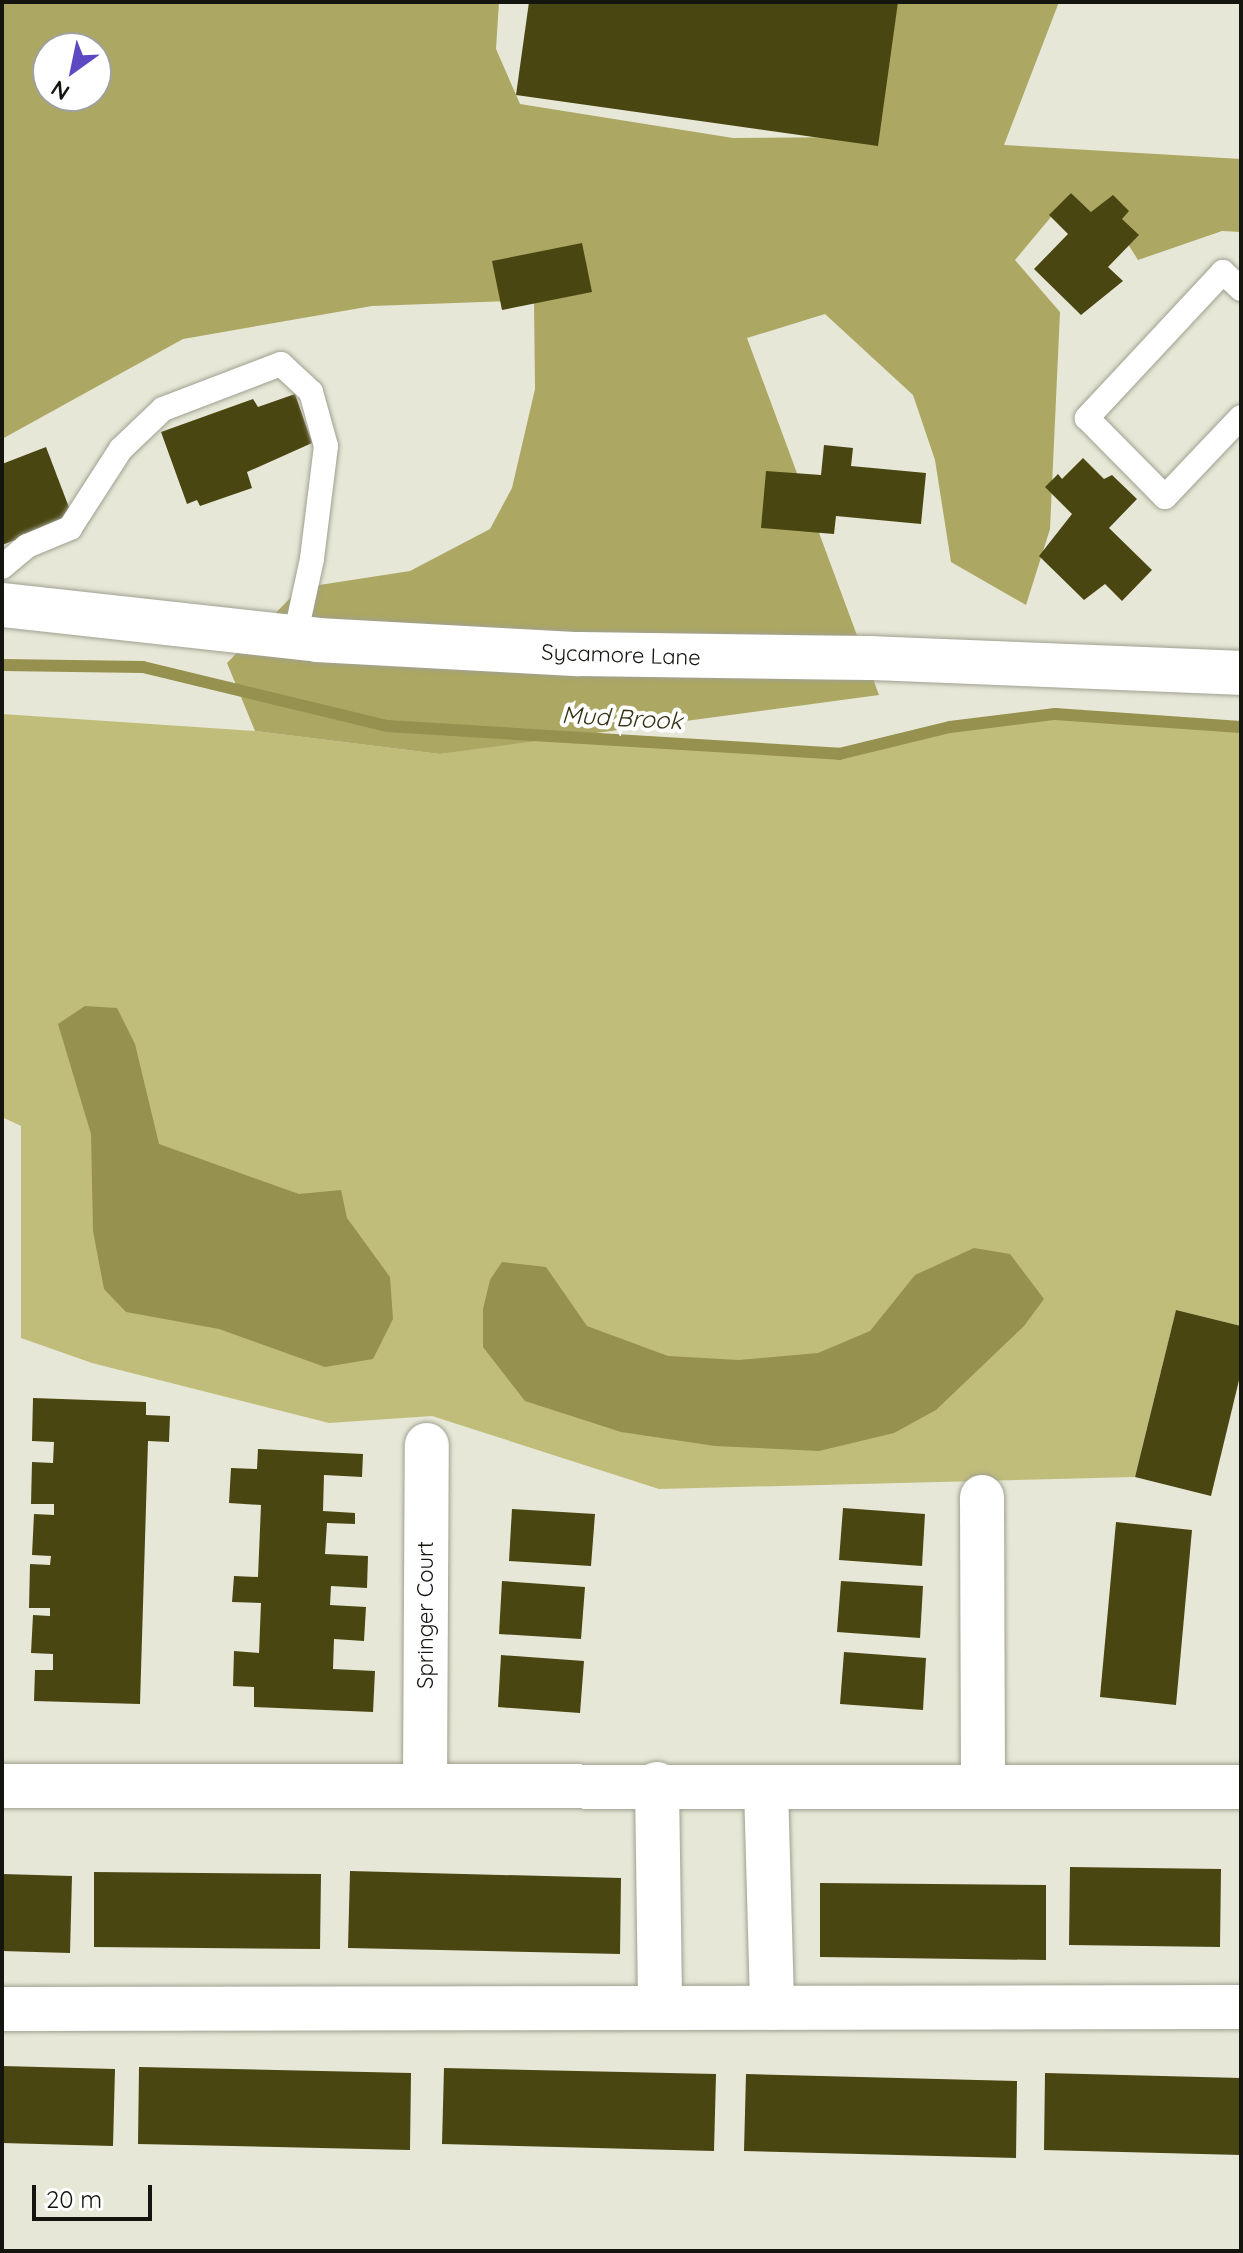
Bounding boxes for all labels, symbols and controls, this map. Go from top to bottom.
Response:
north arrow [32,32,112,112]
text: N [46,74,74,107]
street label: Sycamore Lane [541,639,701,671]
water label: Mud Brook [561,700,683,736]
street label: Springer Court [413,1541,439,1689]
scale bar [36,2169,156,2219]
text: 20 m [46,2184,102,2214]

